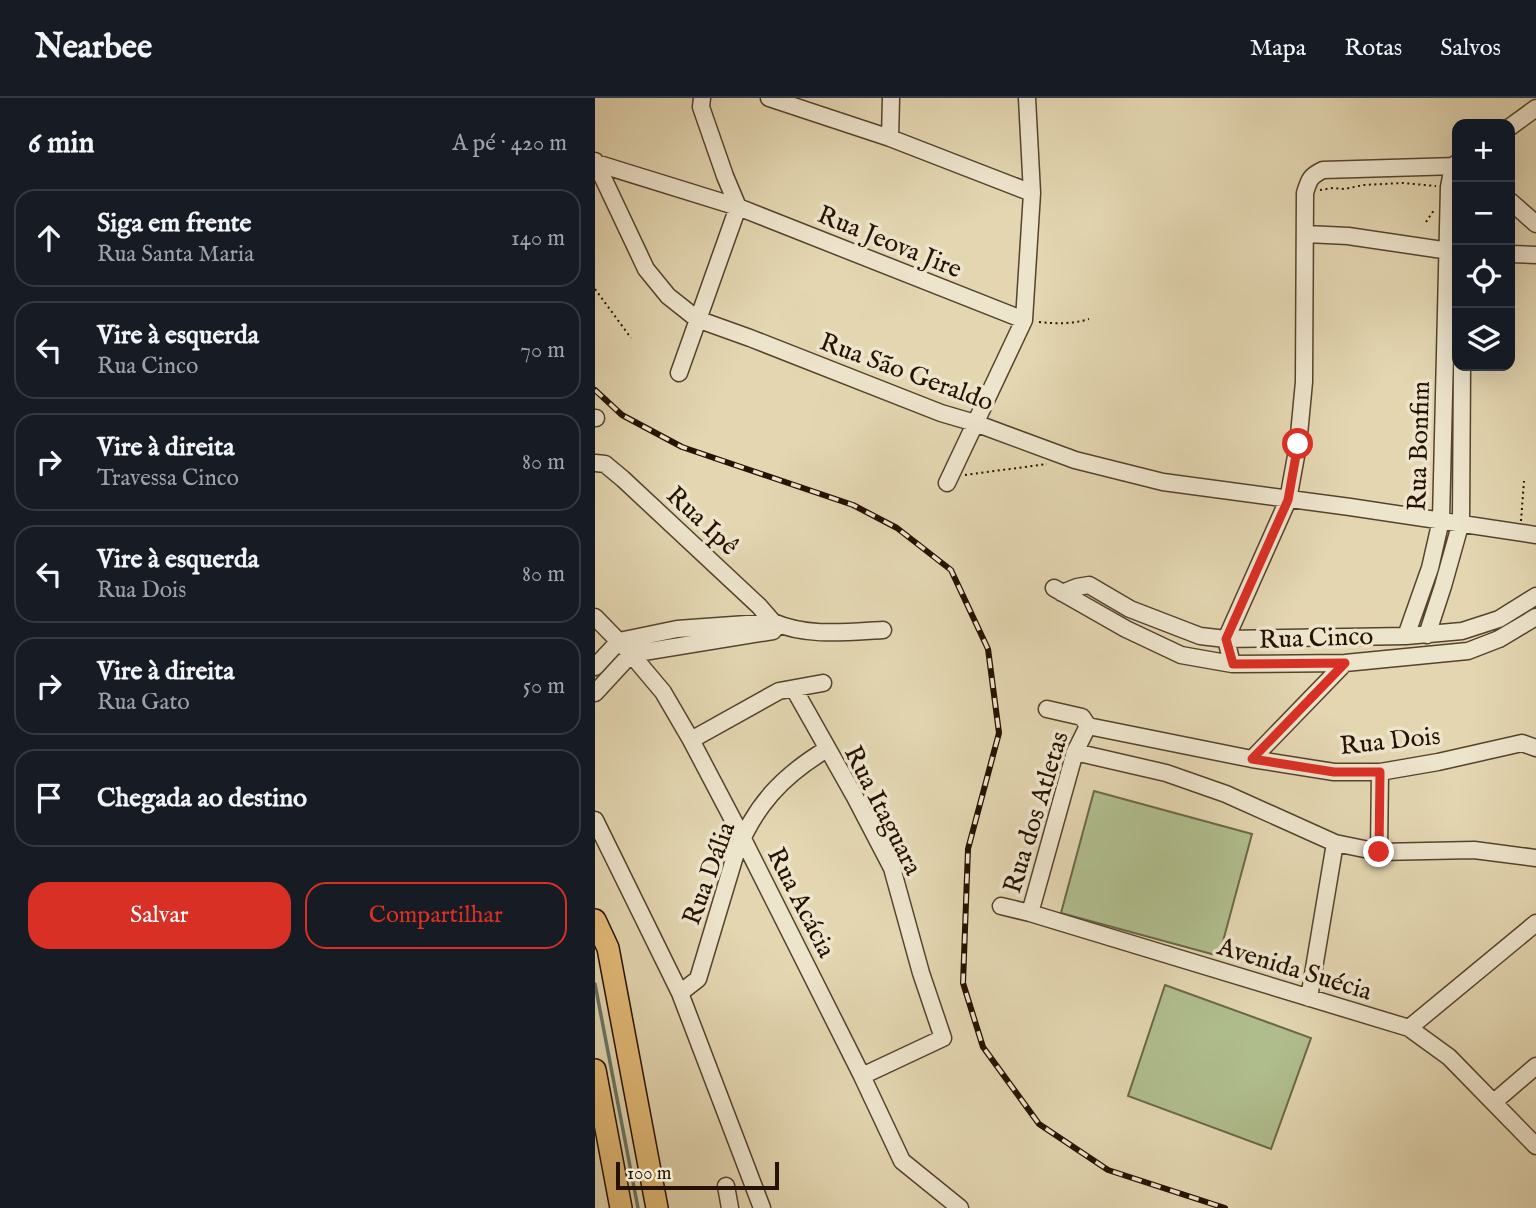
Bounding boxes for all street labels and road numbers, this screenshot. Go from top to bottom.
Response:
street label: Rua Jeova Jire [812,198,967,286]
street label: Rua São Geraldo [815,326,998,419]
street label: Rua Bonfim [1401,380,1438,512]
street label: Rua Ipê [659,479,745,563]
street label: Rua Cinco [1258,620,1374,657]
street label: Rua Dois [1338,720,1442,763]
street label: Rua dos Atletas [996,728,1077,897]
street label: Rua Itaguara [836,740,930,882]
street label: Rua Dália [676,817,744,930]
street label: Rua Acácia [759,842,843,964]
street label: Avenida Suécia [1212,930,1377,1009]

